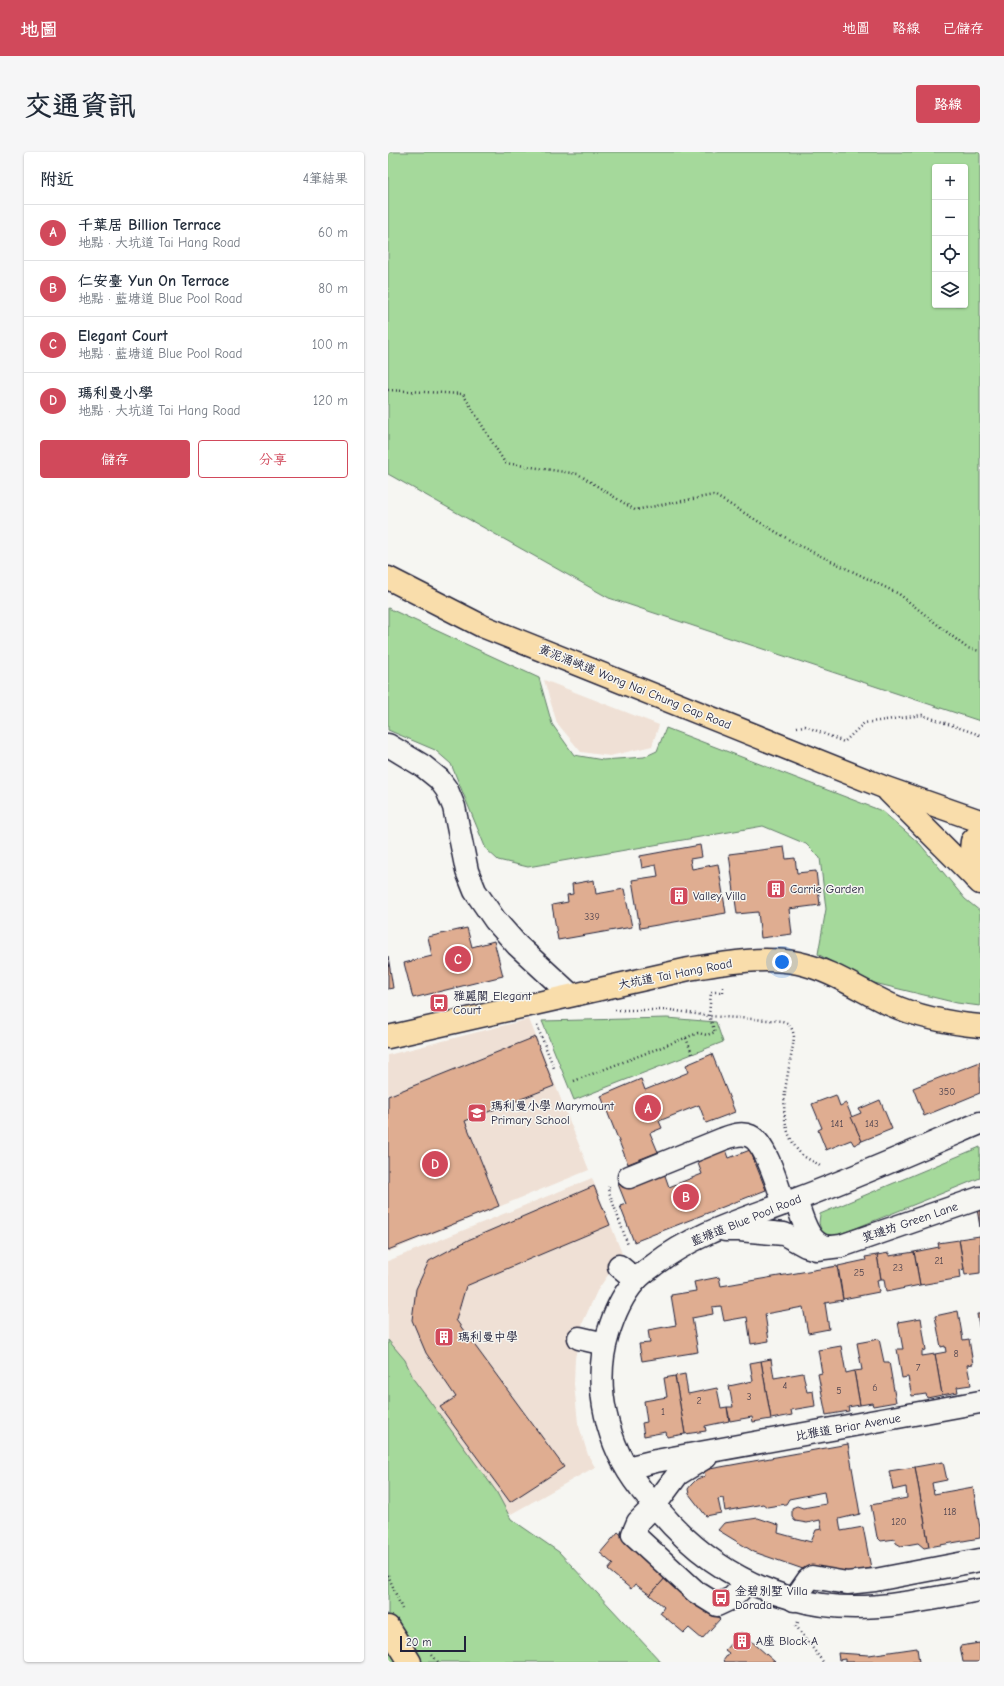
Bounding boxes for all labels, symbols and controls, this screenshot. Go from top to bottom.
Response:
text: 地圖 [20,19,58,41]
text: 地圖 [842,20,870,37]
text: 路線 [892,20,920,37]
text: 已儲存 [942,20,984,37]
button: 路線 [916,85,980,123]
text: 交通資訊 [24,90,136,122]
map controls [932,164,968,308]
button: + [932,164,968,200]
text: 附近 [40,170,74,189]
text: 4筆結果 [303,171,348,186]
button: − [932,200,968,236]
text: 千葉居 Billion Terrace [78,216,221,234]
text: A [49,225,57,240]
text: 60 m [318,225,348,240]
text: 地點 · 大坑道 Tai Hang Road [78,235,241,250]
button: locate [932,236,968,272]
text: 仁安臺 Yun On Terrace [78,272,229,290]
button: layers [932,272,968,308]
text: B [49,281,57,296]
text: 80 m [318,281,348,296]
text: 地點 · 藍塘道 Blue Pool Road [78,291,242,306]
text: Elegant Court [78,327,168,345]
text: C [49,337,57,352]
text: 100 m [312,337,348,352]
text: 地點 · 藍塘道 Blue Pool Road [78,346,242,361]
text: 瑪利曼小學 [78,384,153,402]
text: D [49,393,57,408]
text: 120 m [313,393,348,408]
text: 地點 · 大坑道 Tai Hang Road [78,403,241,418]
button: 儲存 [40,440,190,478]
button: 分享 [198,440,348,478]
street label: 黃泥涌峽道 Wong Nai Chung Gap Road [537,642,733,732]
building icon: Carrie Garden [765,878,787,900]
place label: Carrie Garden [790,882,864,896]
building icon: Valley Villa [668,885,690,907]
place label: Valley Villa [693,889,746,903]
house number: 339 [584,911,600,923]
pin: C [445,944,471,974]
your location [772,952,792,972]
street label: 大坑道 Tai Hang Road [617,956,733,992]
place label: 雅麗閣 Elegant Court [453,989,532,1017]
bus stop icon: 雅麗閣 Elegant Court [428,992,450,1014]
house number: 350 [939,1086,955,1098]
pin: A [635,1093,661,1123]
place label: 瑪利曼小學 Marymount Primary School [491,1099,614,1127]
school or university icon: 瑪利曼小學 Marymount Primary School [466,1102,488,1124]
house number: 141 [831,1118,843,1130]
house number: 143 [865,1118,879,1130]
pin: D [422,1149,448,1179]
pin: B [673,1182,699,1212]
street label: 藍塘道 Blue Pool Road [689,1191,803,1249]
street label: 箕璉坊 Green Lane [860,1199,960,1245]
house number: 21 [934,1255,944,1267]
house number: 23 [893,1262,903,1274]
house number: 25 [854,1267,864,1279]
building icon: 瑪利曼中學 [433,1326,455,1348]
place label: 瑪利曼中學 [458,1330,518,1344]
house number: 8 [953,1348,959,1360]
house number: 7 [916,1362,921,1374]
house number: 4 [783,1380,788,1392]
house number: 6 [872,1382,878,1394]
house number: 5 [836,1385,842,1397]
house number: 3 [746,1391,752,1403]
house number: 2 [696,1395,702,1407]
house number: 1 [661,1406,665,1418]
street label: 比雅道 Briar Avenue [794,1411,902,1443]
house number: 118 [943,1506,957,1518]
house number: 120 [891,1516,907,1528]
place label: 金碧別墅 Villa Dorada [735,1584,808,1612]
bus stop icon: 金碧別墅 Villa Dorada [710,1587,732,1609]
building icon: A座 Block A [731,1630,753,1652]
scale bar [400,1634,466,1653]
place label: A座 Block A [756,1634,818,1648]
text: 20 m [406,1636,431,1649]

